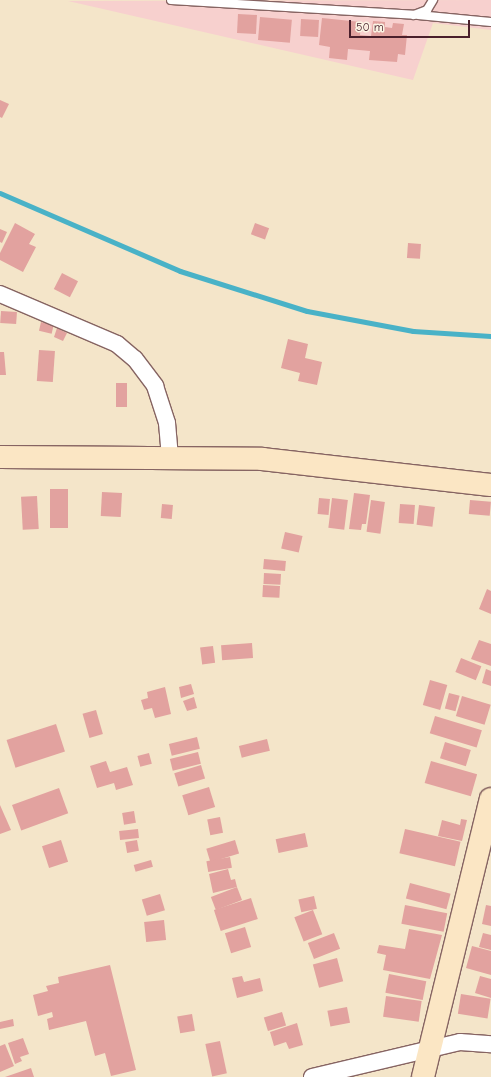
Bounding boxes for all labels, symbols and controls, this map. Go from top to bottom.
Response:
scale bar [351,12,472,38]
text: 50 m [356,20,384,34]

